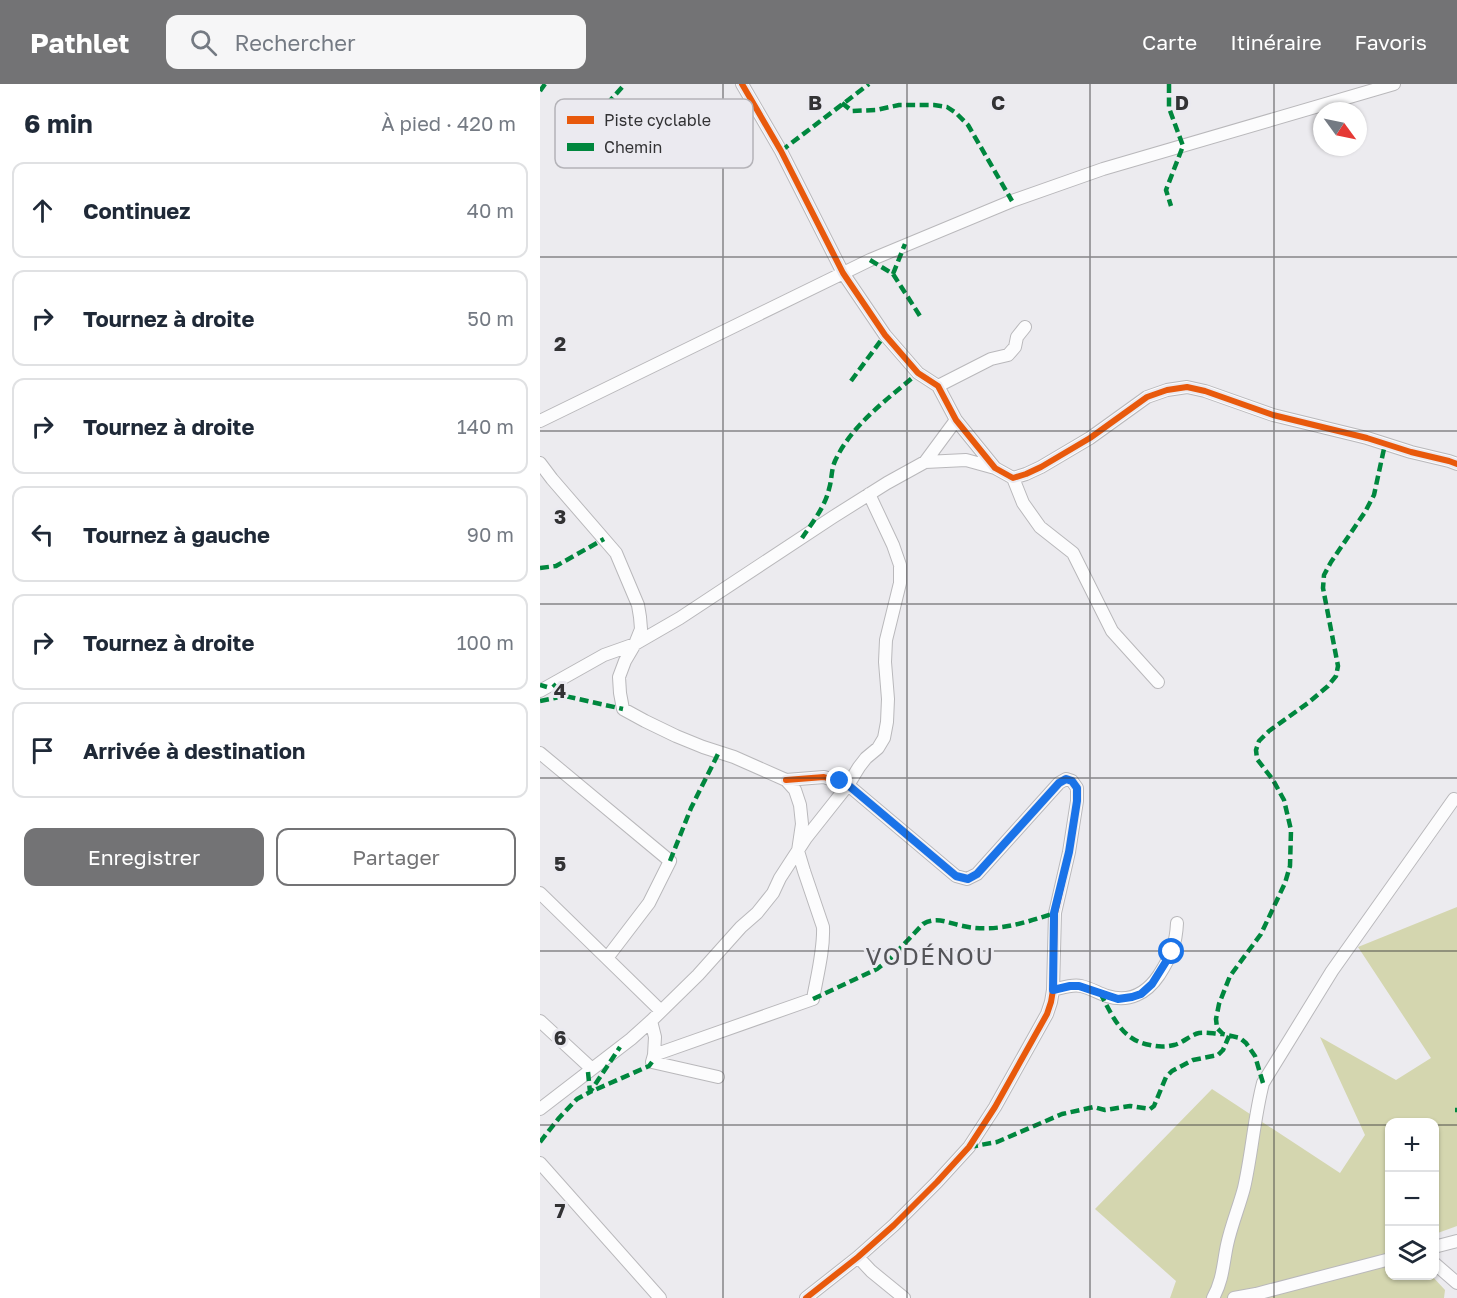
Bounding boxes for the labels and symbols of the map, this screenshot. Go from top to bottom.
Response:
text: B [808,90,822,114]
text: C [991,90,1005,114]
text: D [1175,90,1189,114]
legend [555,99,753,168]
north arrow [1313,102,1367,156]
text: Piste cyclable [604,110,711,130]
text: Chemin [604,137,662,157]
text: 2 [554,331,566,355]
text: 3 [554,504,566,528]
text: 4 [554,678,566,702]
route end [826,767,852,793]
text: 5 [554,851,566,875]
route start [1158,938,1184,964]
district label: VODÉNOU [866,941,994,970]
text: 6 [554,1025,566,1049]
text: 7 [555,1198,566,1222]

